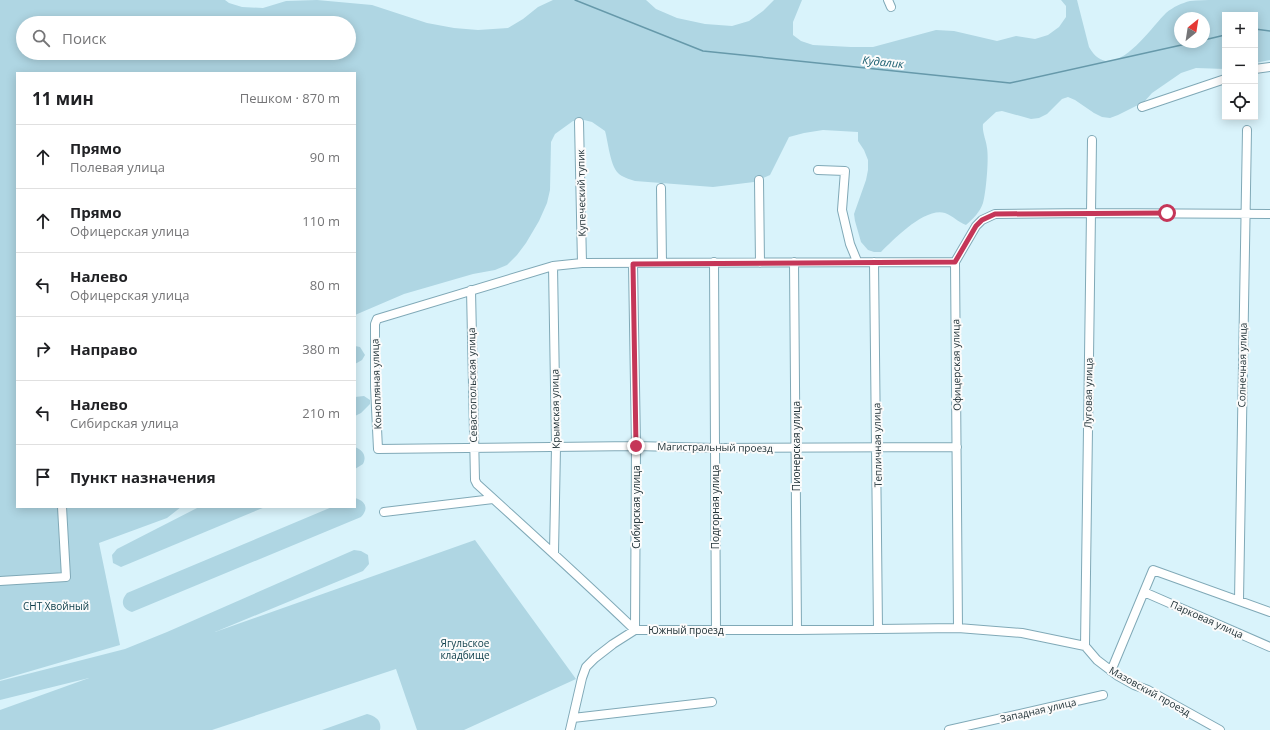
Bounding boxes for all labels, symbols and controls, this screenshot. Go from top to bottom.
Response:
north arrow [1174,12,1210,48]
map controls [1222,12,1258,120]
button: + [1222,12,1258,48]
search box [16,16,356,60]
icon: search [30,27,52,49]
text: Поиск [62,28,106,48]
button: − [1222,48,1258,84]
water label: Кудалик [862,52,905,71]
button: locate [1222,84,1258,120]
text: 11 мин [32,87,94,110]
text: Пешком · 870 m [240,89,340,107]
text: Прямо [70,138,122,158]
icon: ahead [32,146,54,168]
text: 90 m [310,148,340,166]
street label: Купеческий тупик [573,148,589,237]
text: Полевая улица [70,158,165,176]
text: Прямо [70,202,122,222]
route start [1158,204,1176,222]
icon: ahead [32,210,54,232]
text: 110 m [302,212,340,230]
text: Офицерская улица [70,222,189,240]
text: Налево [70,266,128,286]
icon: left [32,274,54,296]
text: 80 m [310,276,340,294]
text: Офицерская улица [70,286,189,304]
street label: Офицерская улица [948,319,964,411]
street label: Солнечная улица [1234,322,1250,408]
street label: Севастопольская улица [464,327,480,443]
icon: right [32,338,54,360]
street label: Конопляная улица [367,338,385,430]
text: Направо [70,339,138,359]
text: 380 m [302,340,340,358]
street label: Луговая улица [1080,358,1096,428]
street label: Крымская улица [547,369,563,449]
text: Налево [70,394,128,414]
street label: Пионерская улица [789,401,803,491]
icon: left [32,402,54,424]
street label: Тепличная улица [869,403,885,487]
text: 210 m [302,404,340,422]
text: Сибирская улица [70,414,179,432]
route end [627,437,645,455]
street label: Магистральный проезд [657,439,773,455]
street label: Сибирская улица [629,465,643,549]
street label: Подгорная улица [708,465,722,549]
icon: arrive [32,466,54,488]
text: Пункт назначения [70,467,216,487]
street label: Парковая улица [1168,597,1246,641]
park label: СНТ Хвойный [23,599,89,613]
street label: Южный проезд [648,623,724,637]
park label: Ягульское кладбище [440,636,490,662]
street label: Мазовский проезд [1107,663,1193,719]
street label: Западная улица [999,694,1077,726]

